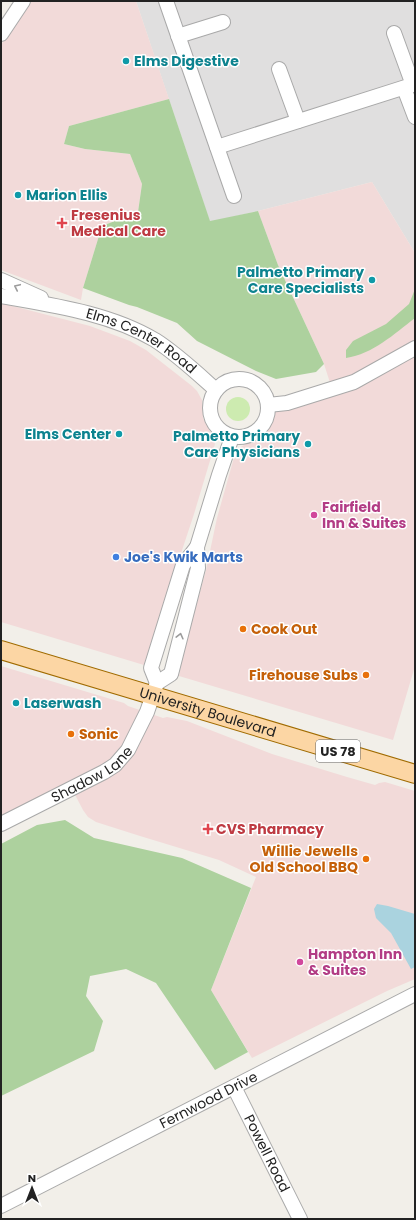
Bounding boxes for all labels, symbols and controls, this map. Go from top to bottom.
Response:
place label: Elms Digestive [134,51,239,71]
marker: Elms Digestive [121,56,131,66]
place label: Marion Ellis [26,185,108,205]
marker: Marion Ellis [13,190,23,200]
place label: Fresenius Medical Care [71,205,166,241]
marker: Fresenius Medical Care [56,217,68,229]
place label: Palmetto Primary Care Specialists [237,262,364,298]
marker: Palmetto Primary Care Specialists [367,275,377,285]
one-way arrow [13,284,21,292]
street label: Elms Center Road [84,303,201,378]
place label: Elms Center [25,424,111,444]
place label: Palmetto Primary Care Physicians [173,426,300,462]
marker: Elms Center [114,429,124,439]
marker: Palmetto Primary Care Physicians [303,439,313,449]
place label: Fairfield Inn & Suites [322,497,407,533]
marker: Fairfield Inn & Suites [309,510,319,520]
place label: Joe's Kwik Marts [124,547,243,567]
marker: Joe's Kwik Marts [111,552,121,562]
place label: Cook Out [251,619,318,639]
marker: Cook Out [238,624,248,634]
one-way arrow [176,633,184,639]
place label: Firehouse Subs [249,665,358,685]
marker: Firehouse Subs [361,670,371,680]
street label: University Boulevard [137,682,279,742]
place label: Laserwash [24,693,102,713]
marker: Laserwash [11,698,21,708]
place label: Sonic [79,724,119,744]
marker: Sonic [66,729,76,739]
road number: US 78 [316,740,360,762]
street label: Shadow Lane [48,741,137,807]
place label: CVS Pharmacy [216,819,324,839]
marker: CVS Pharmacy [203,824,213,834]
place label: Willie Jewells Old School BBQ [249,841,358,877]
marker: Willie Jewells Old School BBQ [361,854,371,864]
place label: Hampton Inn & Suites [308,944,402,980]
marker: Hampton Inn & Suites [295,957,305,967]
street label: Fernwood Drive [156,1066,261,1133]
street label: Powell Road [239,1111,295,1195]
north arrow [12,1168,52,1208]
text: N [28,1170,36,1186]

